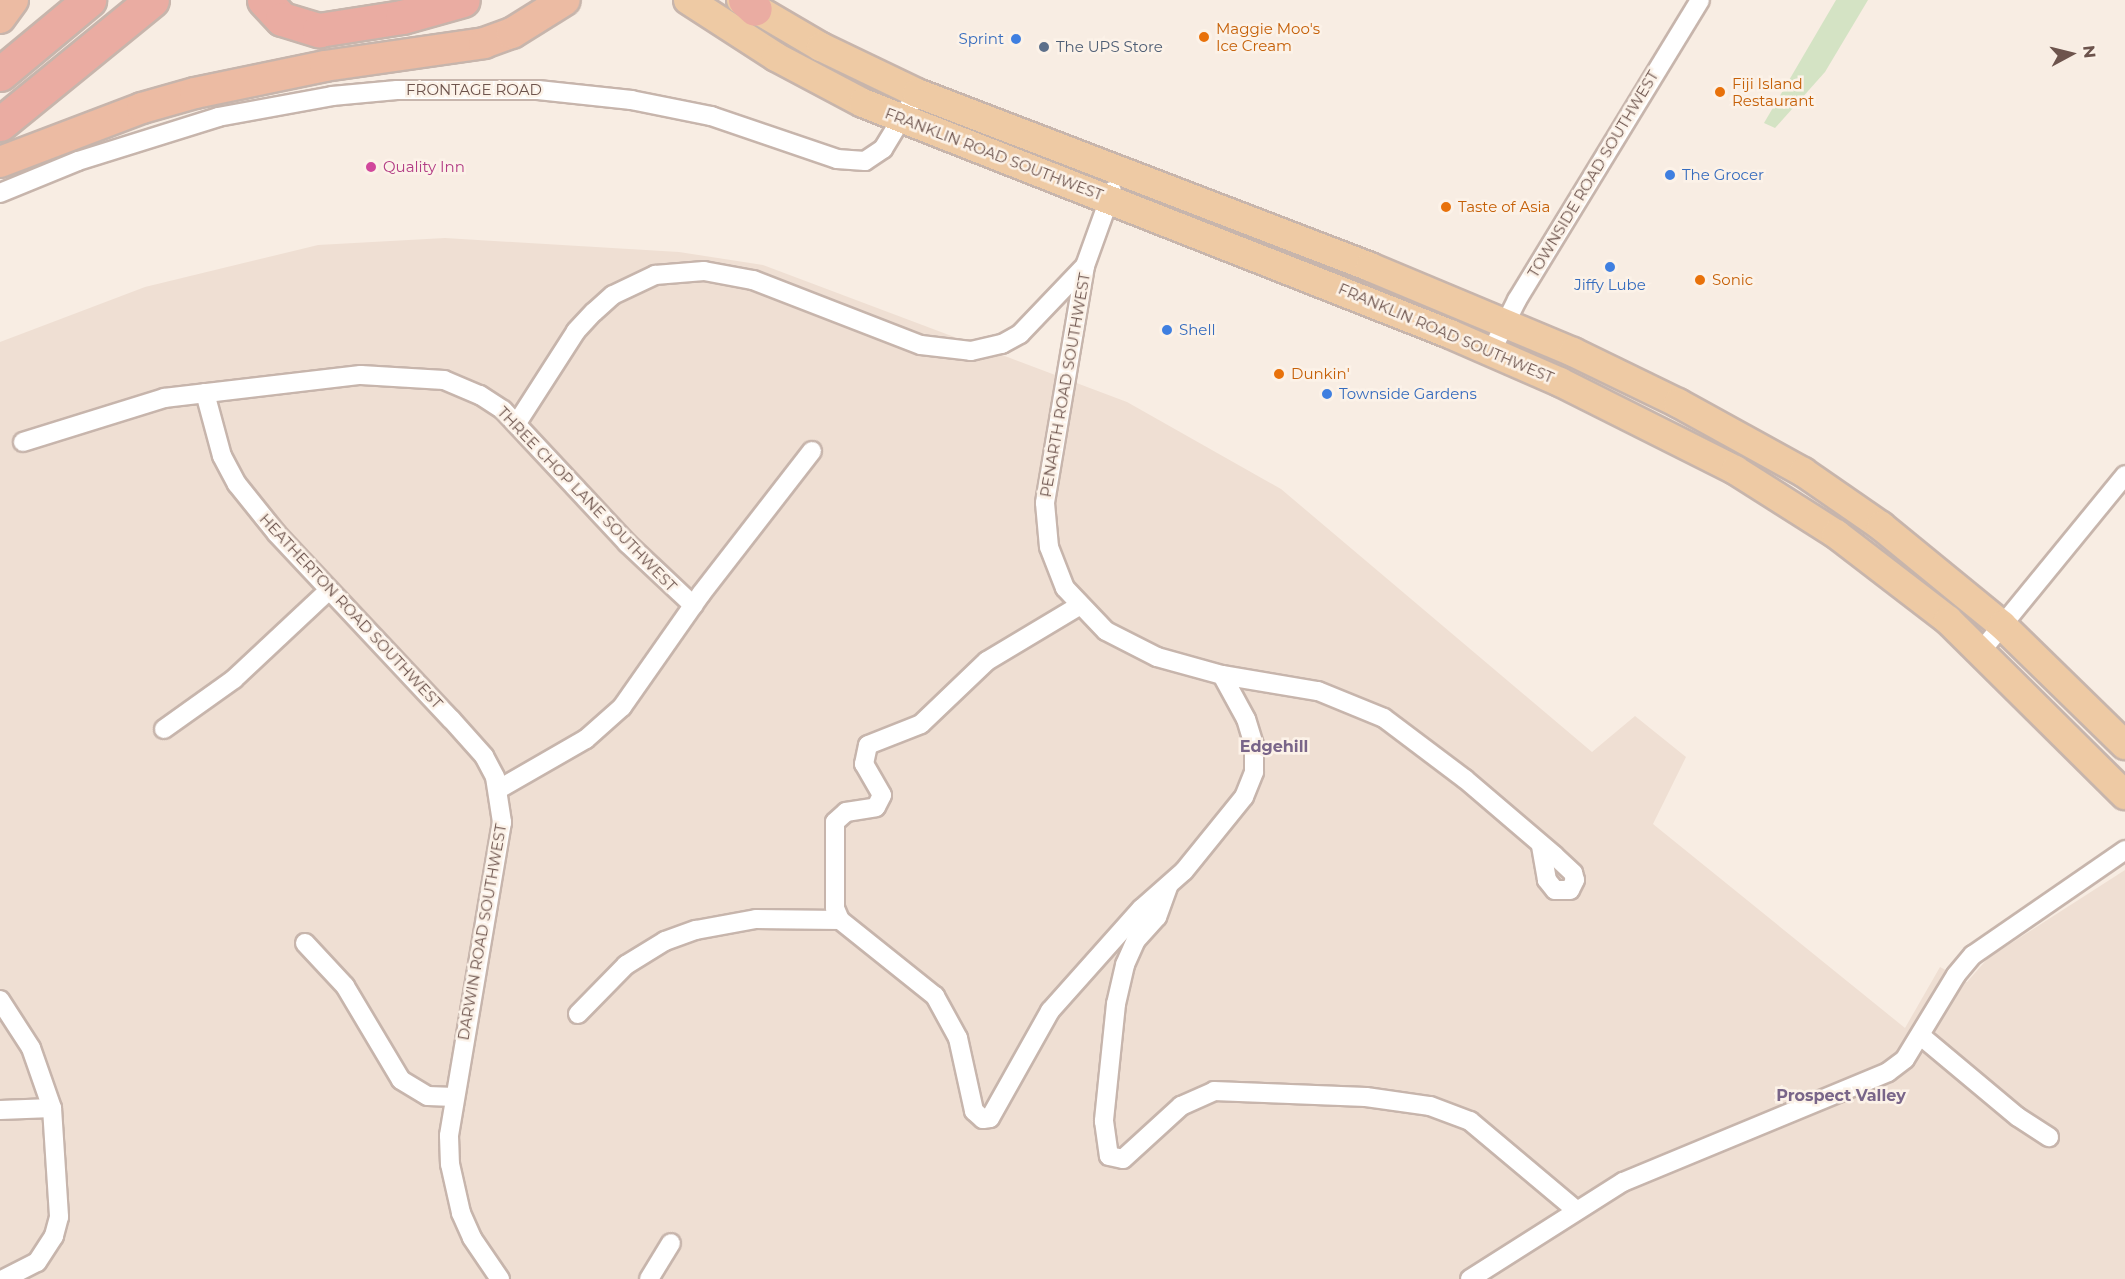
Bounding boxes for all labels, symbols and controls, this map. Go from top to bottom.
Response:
place label: Maggie Moo's Ice Cream [1216,19,1320,54]
north arrow [2041,24,2101,84]
place label: Sprint [958,30,1004,48]
marker: Maggie Moo's Ice Cream [1197,30,1211,44]
marker: Sprint [1009,32,1023,46]
place label: The UPS Store [1056,38,1163,56]
marker: The UPS Store [1037,40,1051,54]
text: N [2079,44,2100,59]
street label: TOWNSIDE ROAD SOUTHWEST [1524,67,1662,281]
place label: Fiji Island Restaurant [1732,74,1814,109]
street label: FRONTAGE ROAD [406,81,542,99]
marker: Fiji Island Restaurant [1713,85,1727,99]
street label: FRANKLIN ROAD SOUTHWEST [882,104,1106,204]
place label: Quality Inn [383,158,465,176]
marker: Quality Inn [364,160,378,174]
place label: The Grocer [1682,166,1764,184]
marker: The Grocer [1663,168,1677,182]
place label: Taste of Asia [1458,198,1550,216]
marker: Taste of Asia [1439,200,1453,214]
marker: Jiffy Lube [1603,260,1617,274]
street label: PENARTH ROAD SOUTHWEST [1036,271,1094,499]
place label: Sonic [1712,271,1753,289]
marker: Sonic [1693,273,1707,287]
place label: Jiffy Lube [1574,276,1646,294]
street label: FRANKLIN ROAD SOUTHWEST [1336,279,1556,387]
place label: Shell [1179,321,1215,339]
marker: Shell [1160,323,1174,337]
place label: Dunkin' [1291,365,1350,383]
marker: Dunkin' [1272,367,1286,381]
place label: Townside Gardens [1339,385,1477,403]
marker: Townside Gardens [1320,387,1334,401]
street label: THREE CHOP LANE SOUTHWEST [494,403,680,595]
street label: HEATHERTON ROAD SOUTHWEST [256,510,446,712]
district label: Edgehill [1240,737,1308,757]
street label: DARWIN ROAD SOUTHWEST [454,822,510,1042]
district label: Prospect Valley [1776,1086,1906,1106]

